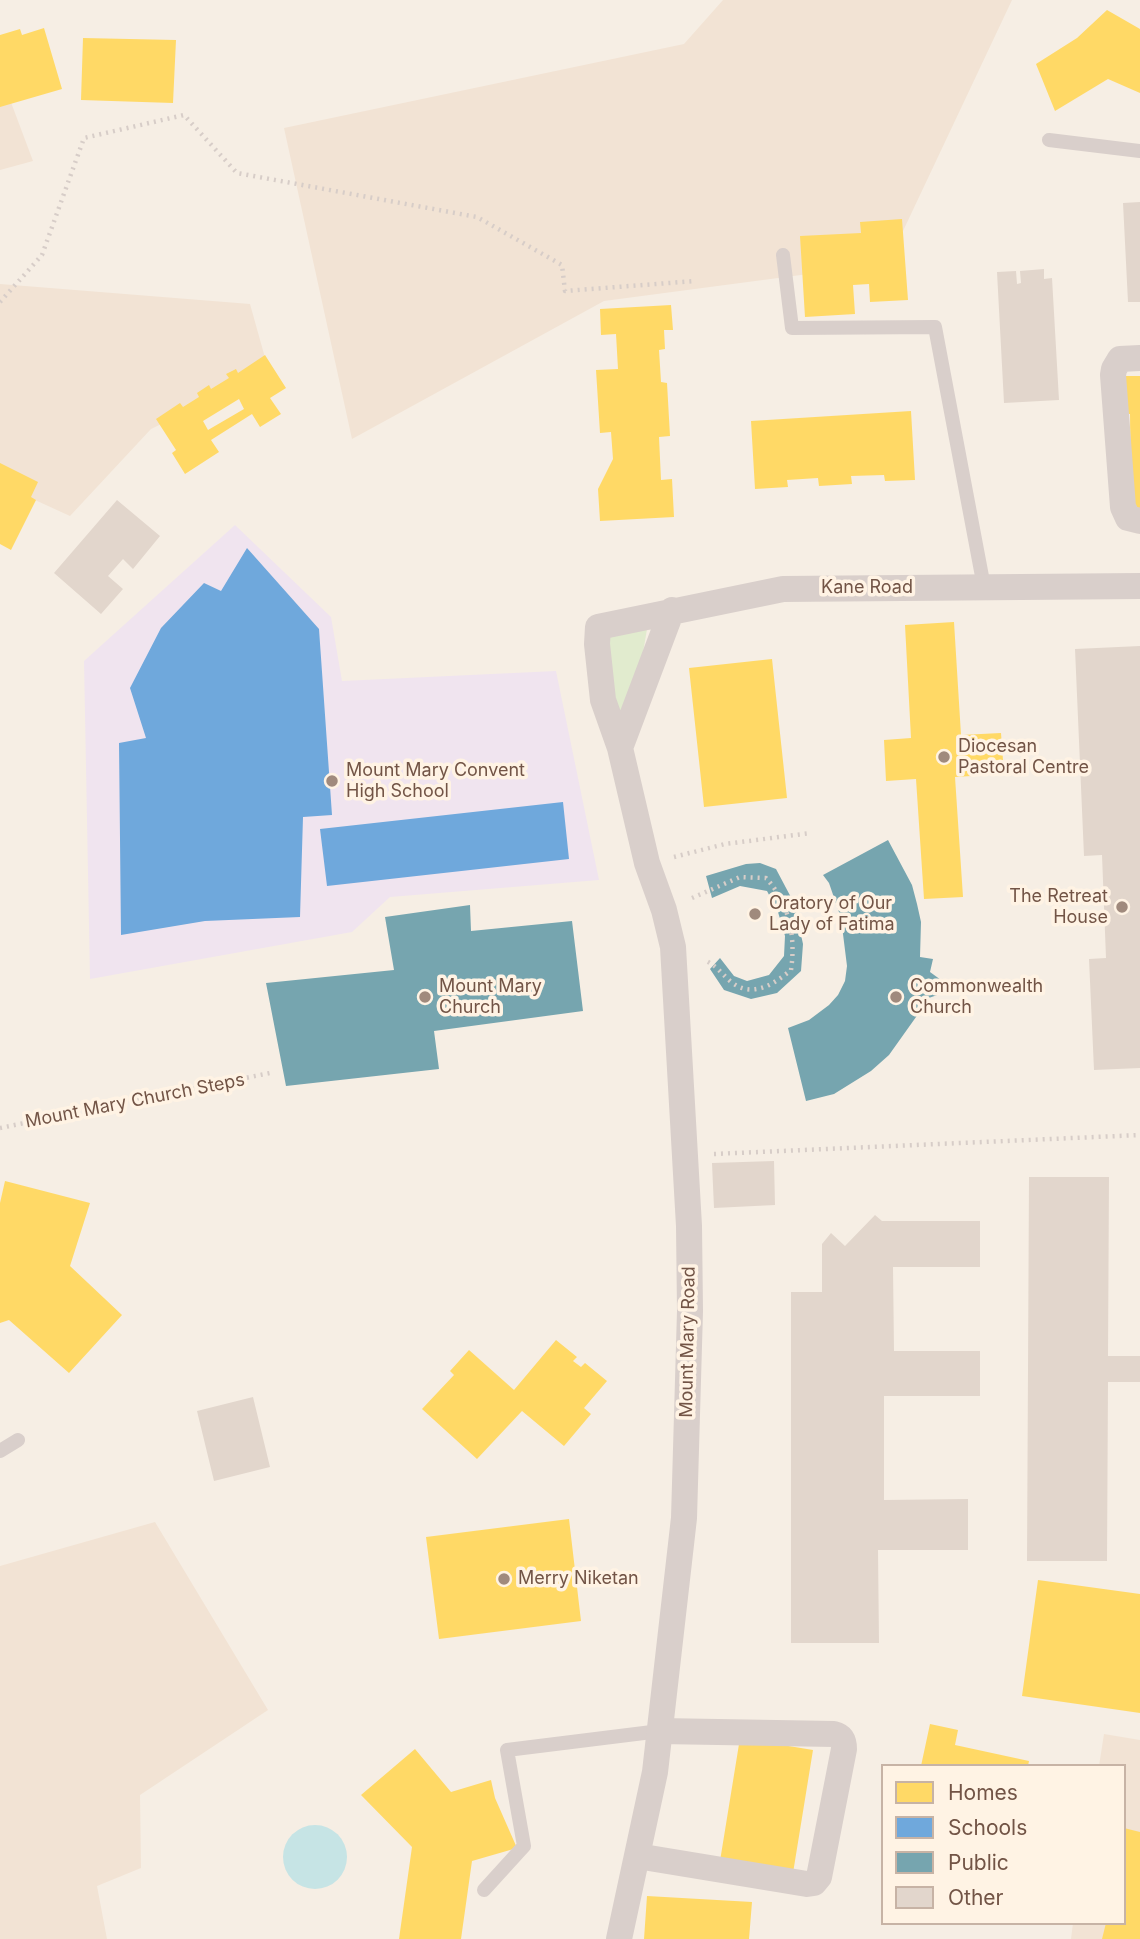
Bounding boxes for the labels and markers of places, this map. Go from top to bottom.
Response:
place label: Diocesan Pastoral Centre [958,736,1089,778]
marker: Diocesan Pastoral Centre [936,749,952,765]
place label: Mount Mary Convent High School [346,760,525,802]
marker: Mount Mary Convent High School [324,773,340,789]
place label: The Retreat House [1009,886,1108,928]
place label: Oratory of Our Lady of Fatima [769,893,895,936]
marker: The Retreat House [1114,899,1130,915]
marker: Oratory of Our Lady of Fatima [747,906,763,922]
place label: Mount Mary Church [439,976,542,1018]
place label: Commonwealth Church [910,976,1043,1018]
marker: Mount Mary Church [417,989,433,1005]
marker: Commonwealth Church [888,989,904,1005]
place label: Merry Niketan [518,1568,639,1590]
marker: Merry Niketan [496,1571,512,1587]

